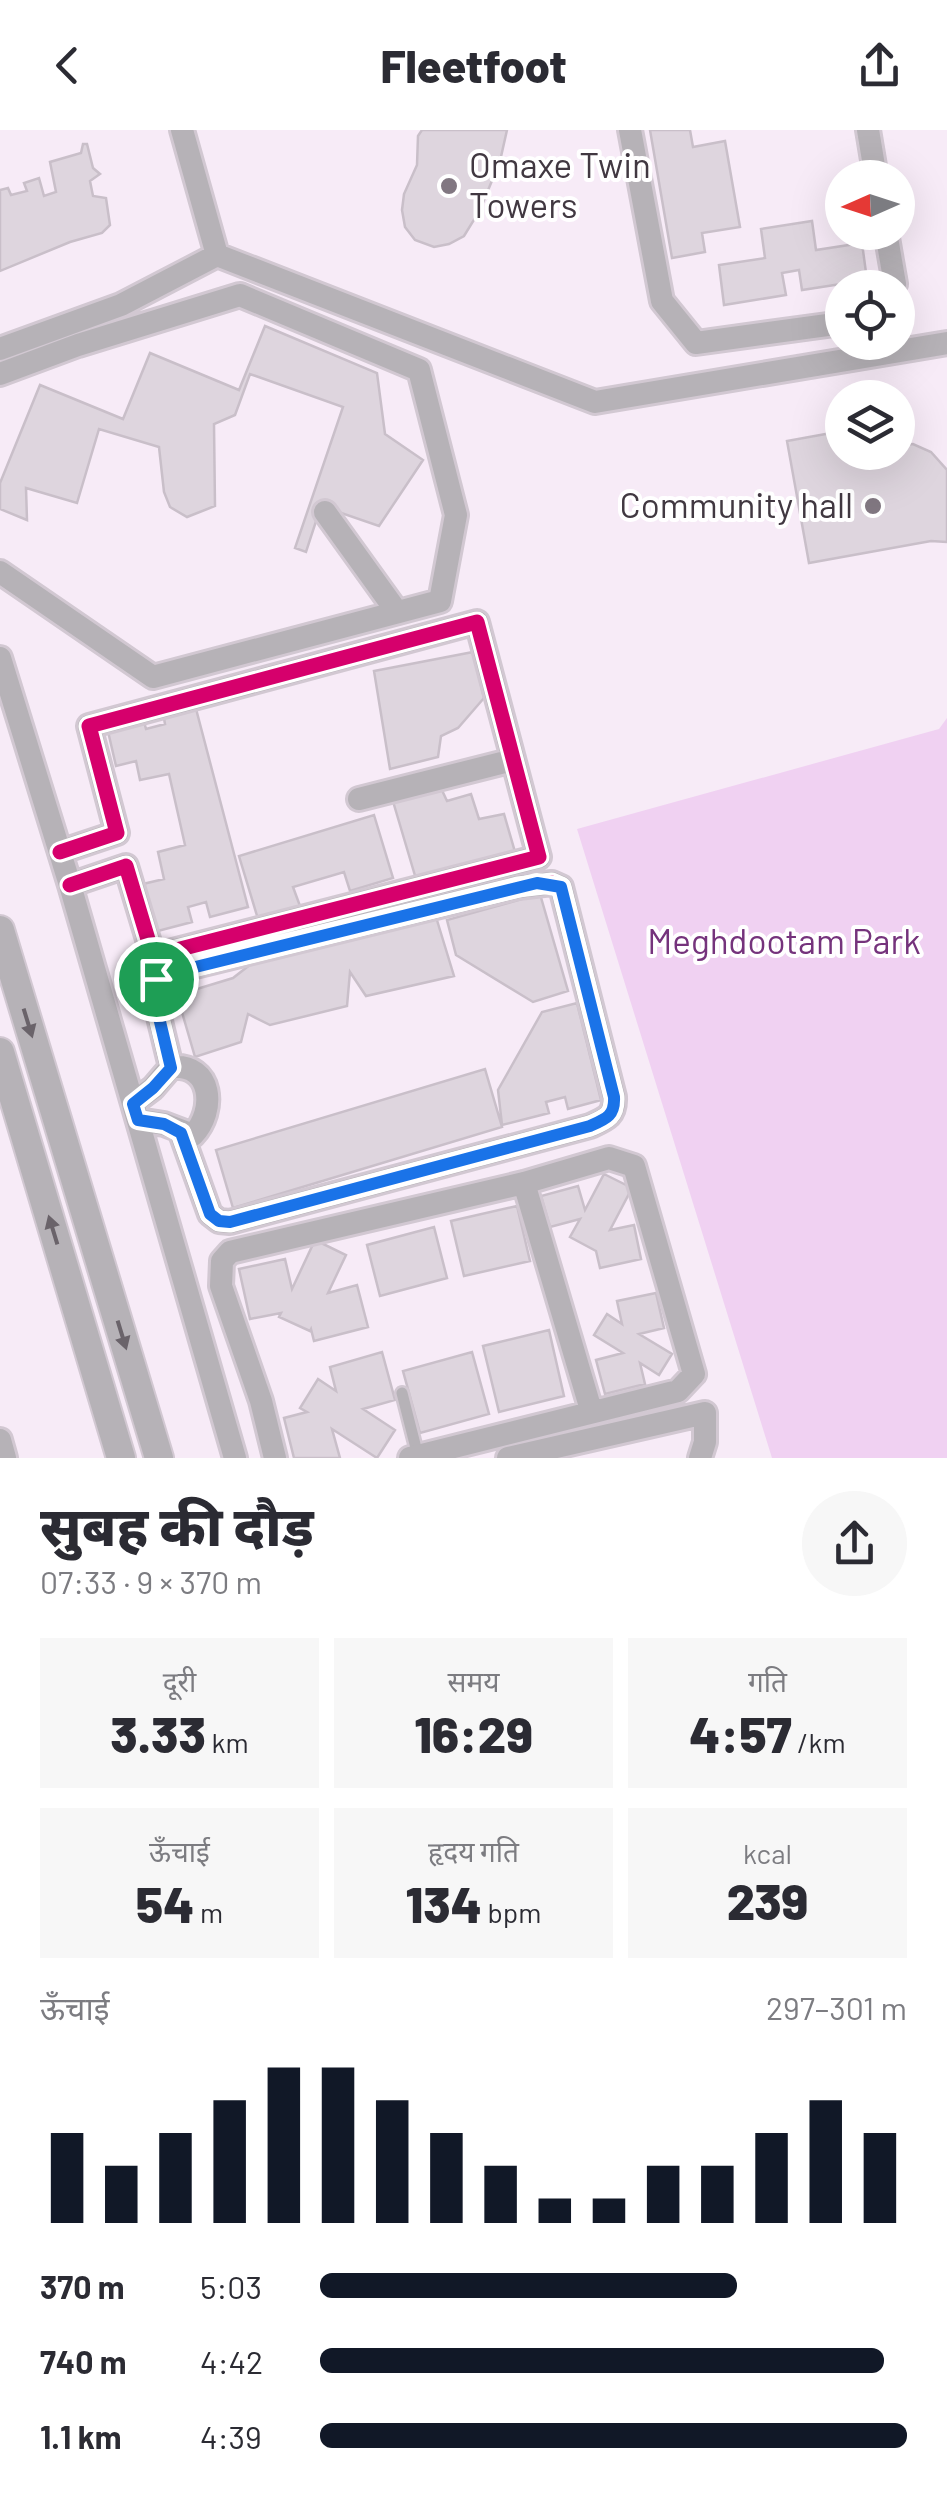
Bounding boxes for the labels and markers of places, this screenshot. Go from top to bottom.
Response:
place label: Omaxe Twin Towers [469,143,651,225]
marker: Omaxe Twin Towers [438,175,460,197]
place label: Community hall [620,483,853,525]
marker: Community hall [862,495,884,517]
pin [114,937,199,1022]

